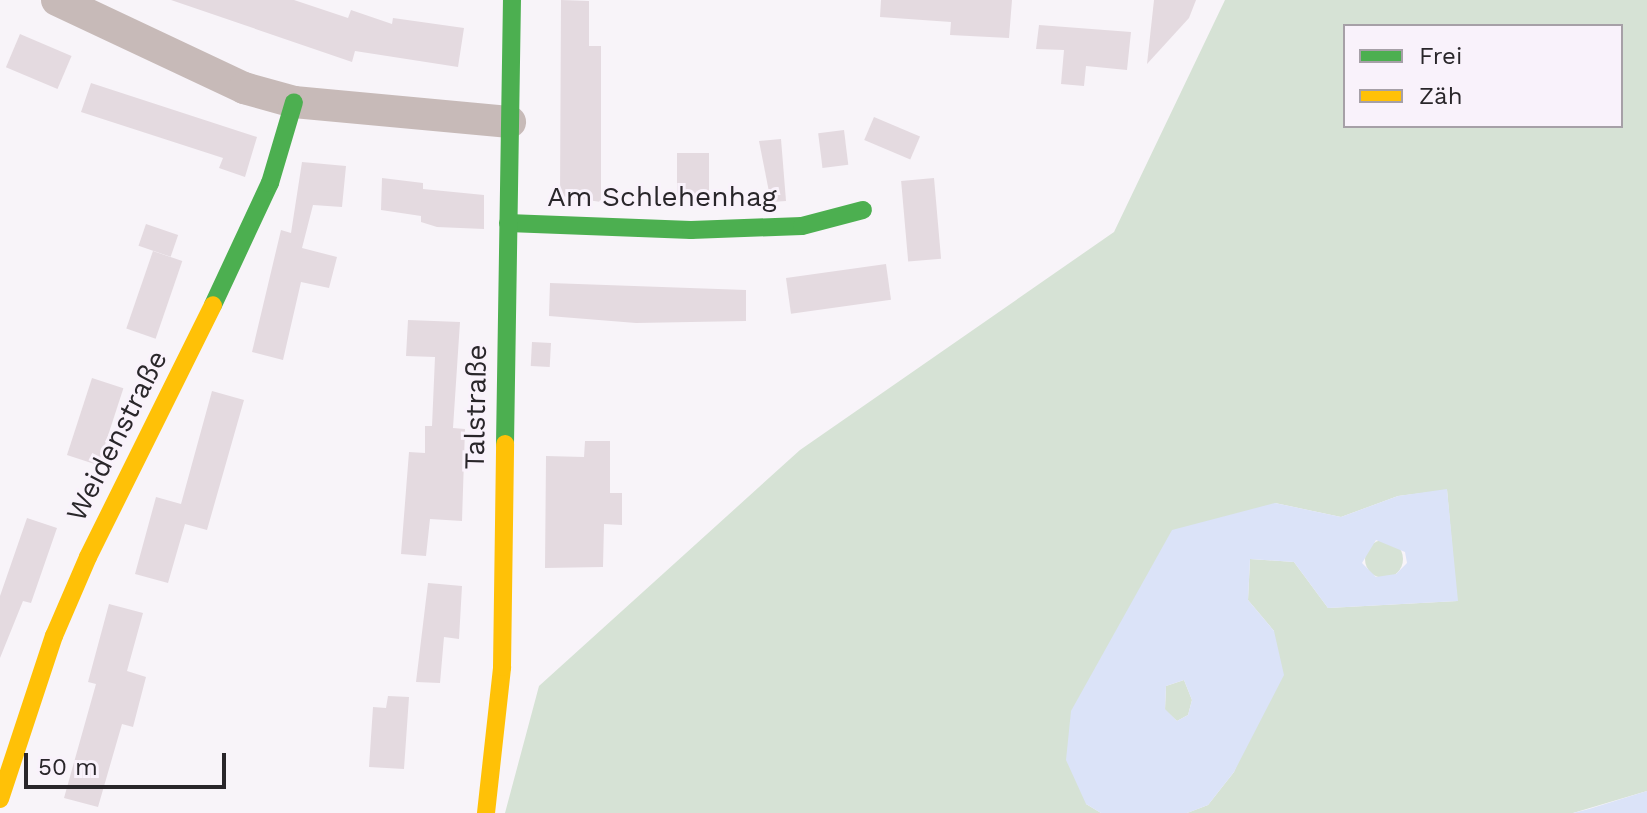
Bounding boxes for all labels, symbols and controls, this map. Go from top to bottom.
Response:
legend [1343,24,1623,128]
text: Frei [1419,42,1462,70]
text: Zäh [1419,82,1463,110]
street label: Am Schlehenhag [547,180,777,214]
street label: Talstraße [458,344,494,470]
street label: Weidenstraße [59,345,175,527]
scale bar [28,737,230,787]
text: 50 m [38,753,98,781]

